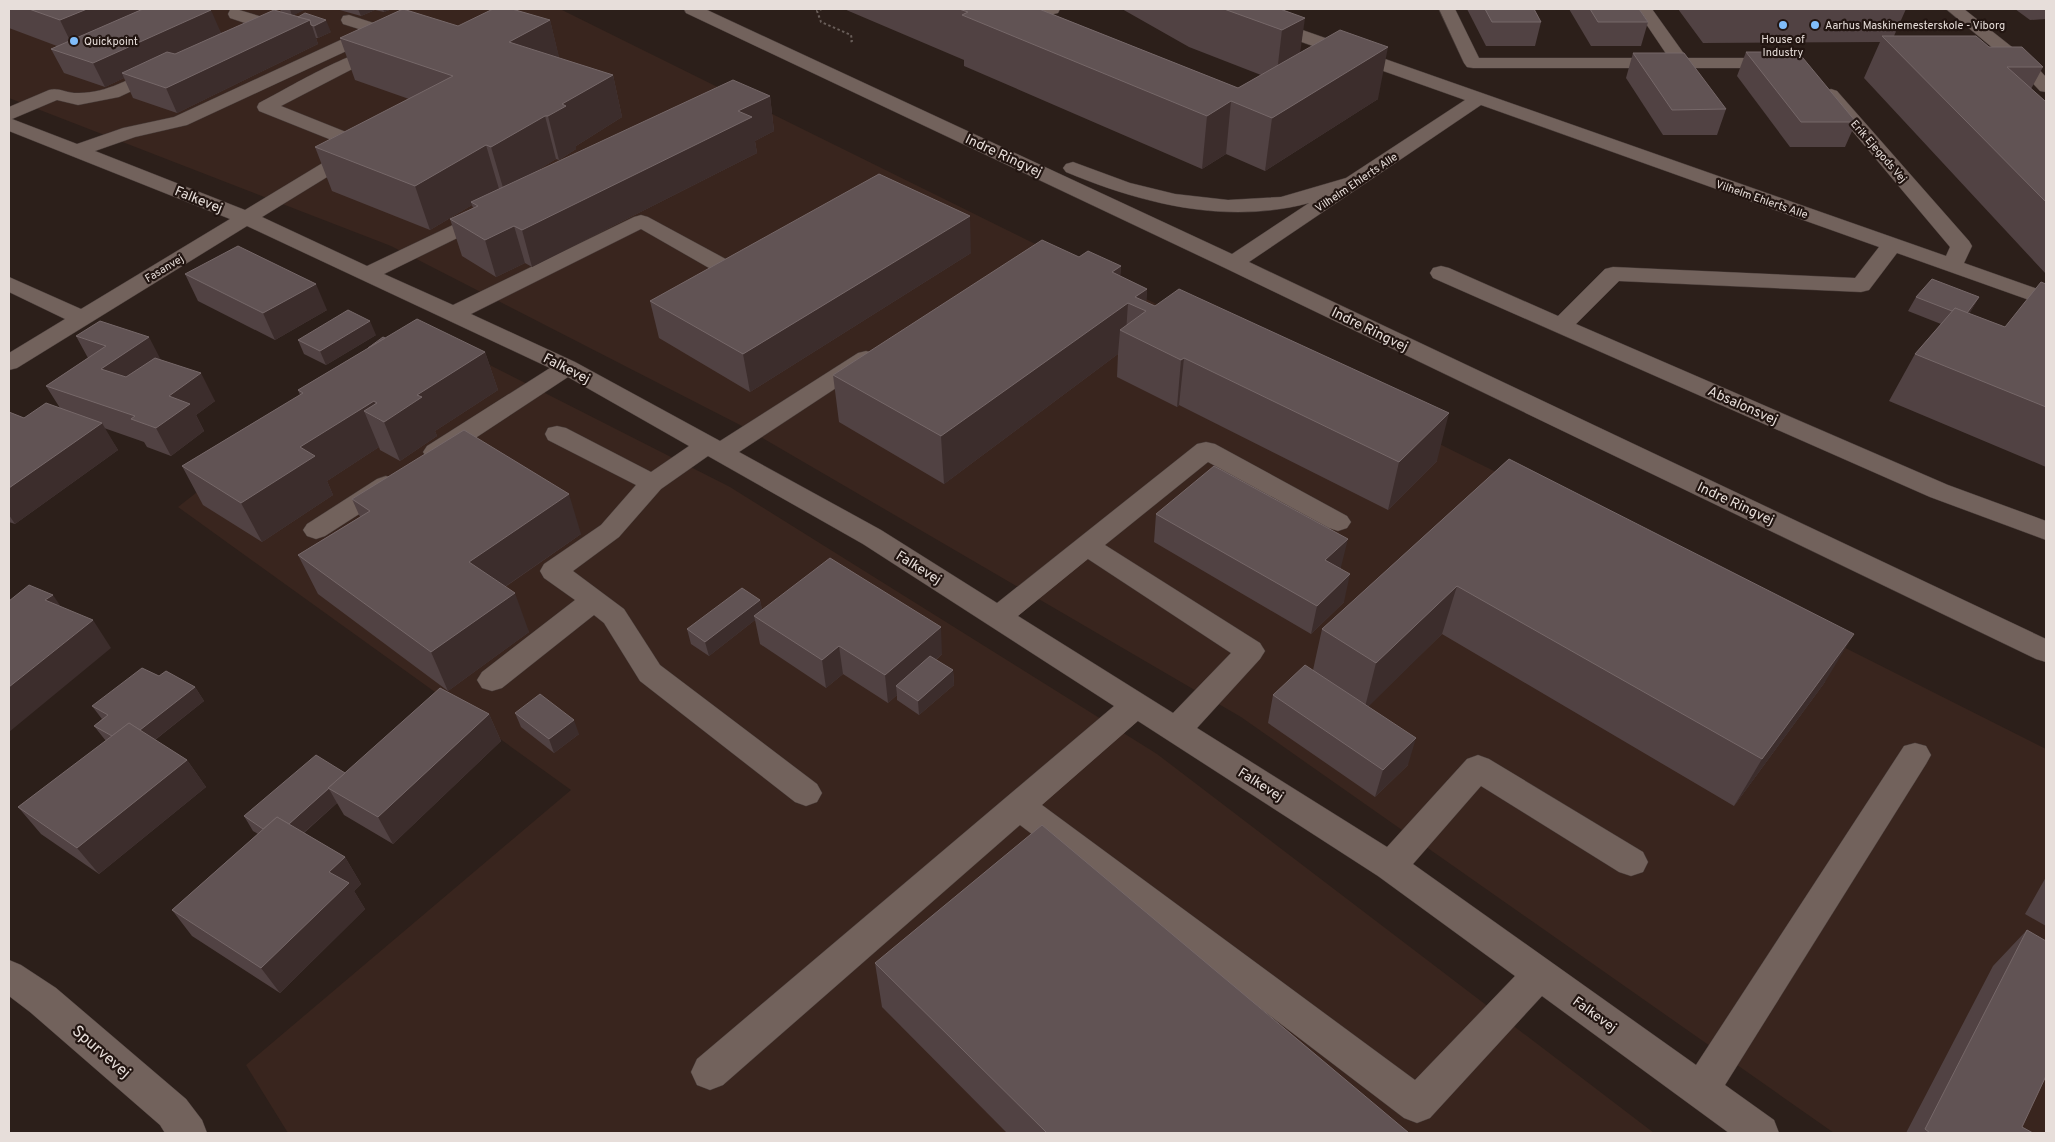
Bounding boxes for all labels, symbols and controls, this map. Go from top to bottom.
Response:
marker: House of Industry [1777,19,1789,31]
marker: Aarhus Maskinemesterskole - Viborg [1809,19,1821,31]
place label: Aarhus Maskinemesterskole - Viborg [1825,19,2005,33]
place label: House of Industry [1761,33,1805,60]
marker: Quickpoint [68,35,80,47]
place label: Quickpoint [84,35,138,49]
street label: Erik Ejegods Vej [1847,117,1909,186]
street label: Indre Ringvej [962,131,1045,182]
street label: Vilhelm Ehlerts Alle [1313,150,1401,216]
street label: Vilhelm Ehlerts Alle [1714,178,1810,222]
street label: Falkevej [172,183,225,218]
street label: Fasanvej [143,252,186,286]
street label: Indre Ringvej [1328,305,1410,356]
street label: Falkevej [540,350,593,388]
street label: Absalonsvej [1705,383,1780,429]
street label: Indre Ringvej [1694,479,1777,530]
street label: Falkevej [892,548,944,589]
street label: Falkevej [1234,765,1286,806]
street label: Falkevej [1569,994,1619,1037]
street label: Spurvevej [67,1022,134,1083]

